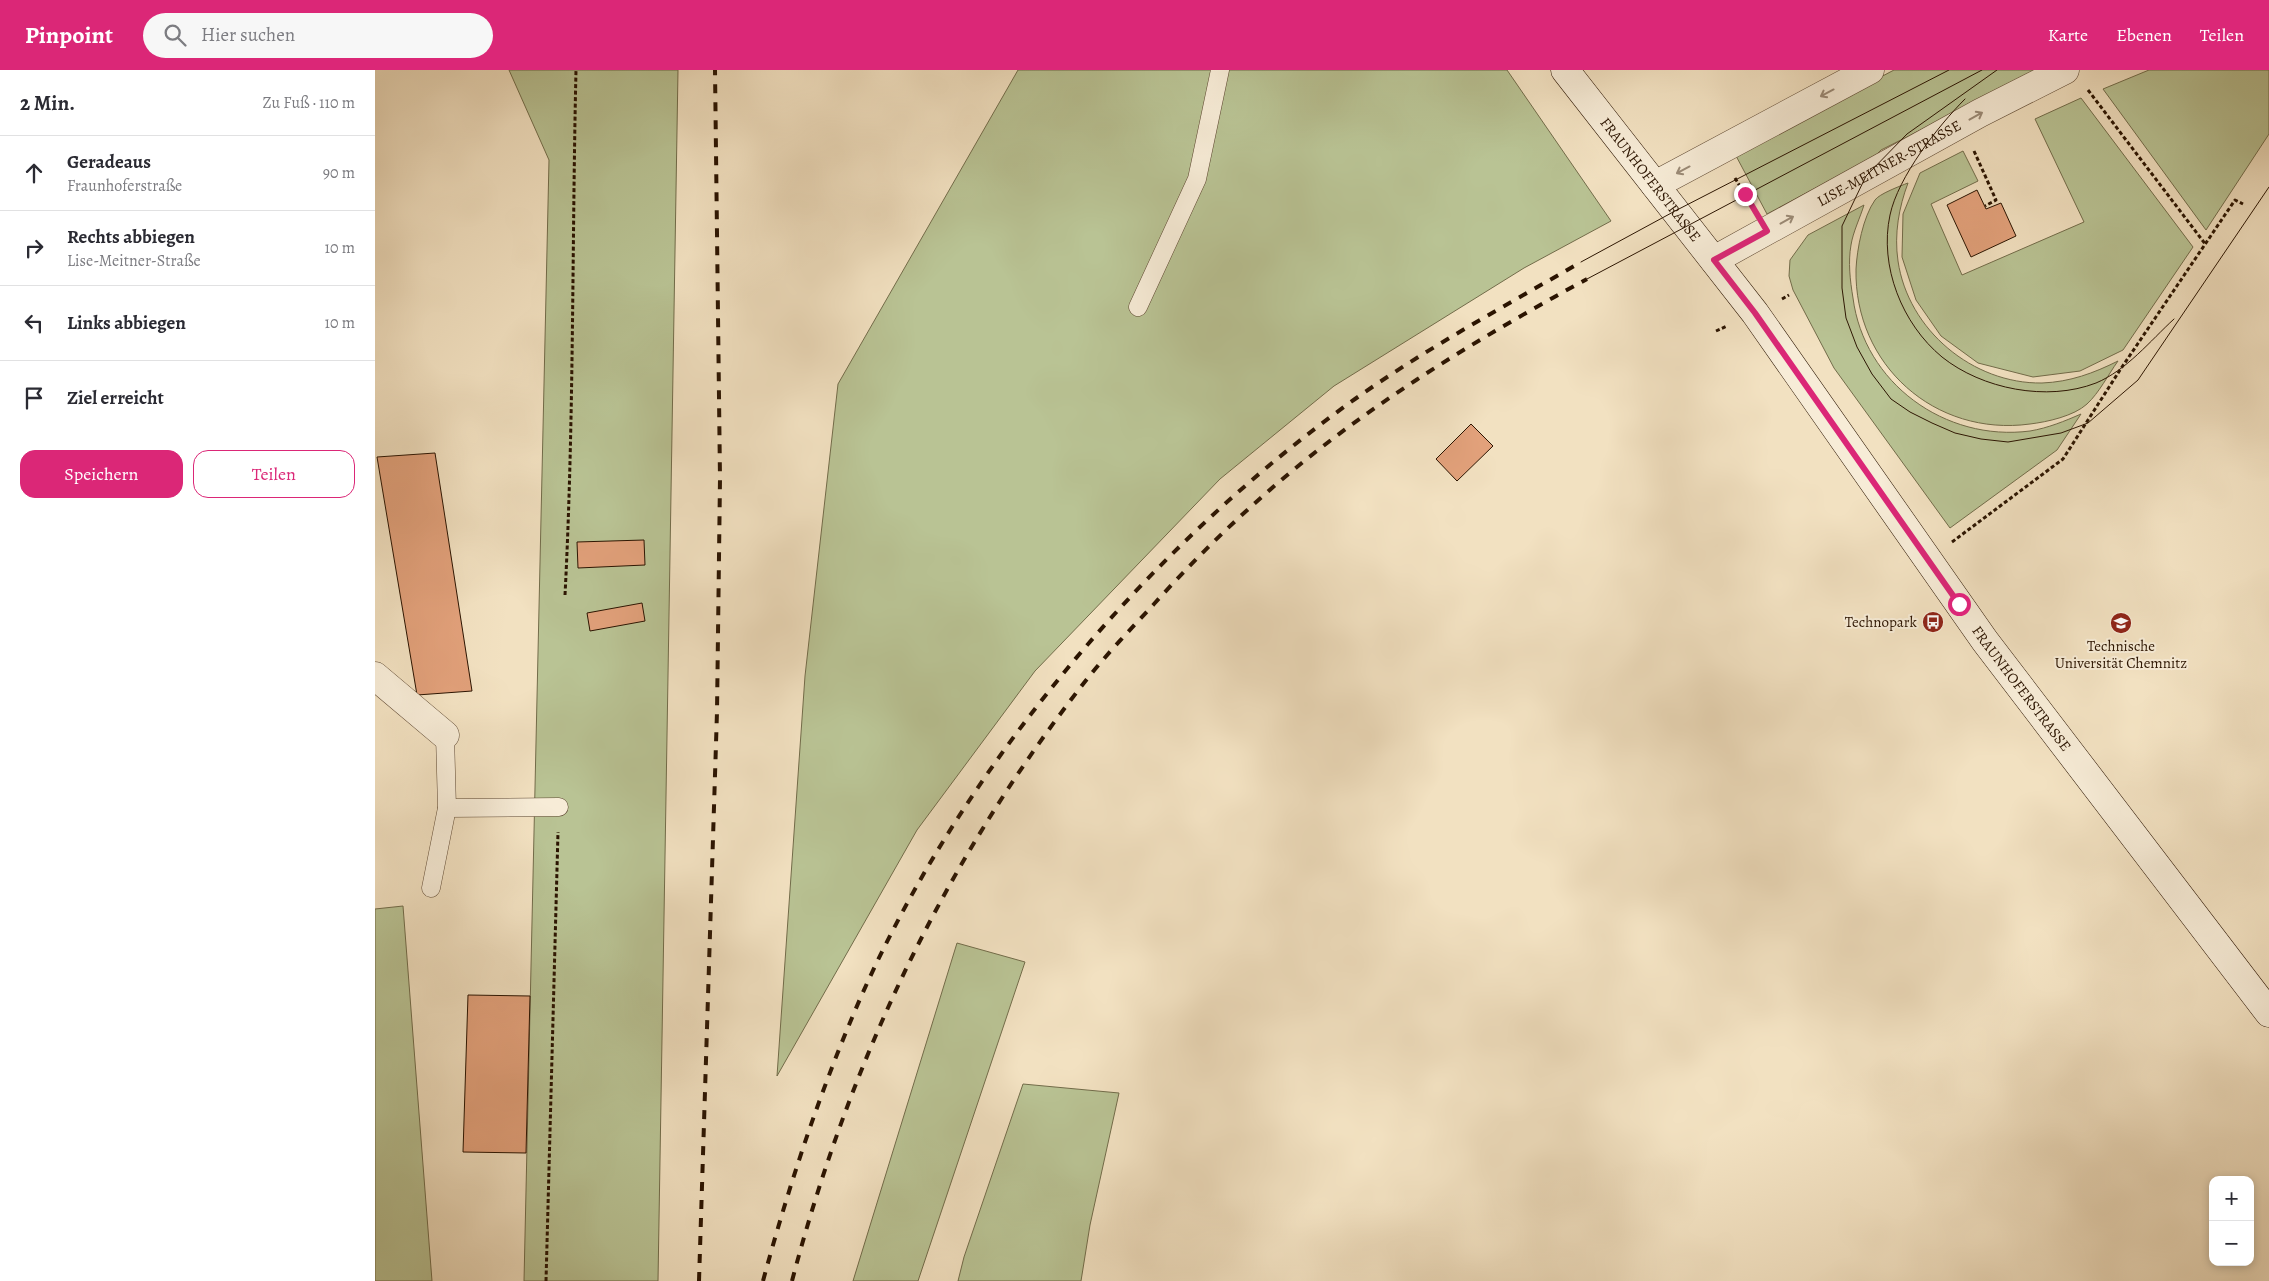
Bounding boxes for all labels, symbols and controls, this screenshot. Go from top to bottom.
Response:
search box [143,13,493,58]
text: Pinpoint [25,19,113,51]
icon: search [161,21,189,49]
text: Hier suchen [201,22,295,48]
text: Karte [2048,23,2088,47]
text: Ebenen [2116,23,2172,47]
text: Teilen [2200,23,2244,47]
one-way arrow [1819,88,1834,98]
text: 2 Min. [20,89,75,117]
text: Zu Fuß · 110 m [262,92,355,114]
one-way arrow [1968,111,1983,121]
street label: FRAUNHOFERSTRASSE [1596,113,1706,246]
street label: LISE-MEITNER-STRASSE [1813,115,1965,211]
text: Geradeaus [67,149,151,175]
icon: ahead [20,159,48,187]
text: 90 m [323,162,355,184]
one-way arrow [1676,165,1691,175]
text: Fraunhoferstraße [67,175,182,197]
route end [1734,183,1757,206]
one-way arrow [1780,215,1795,225]
text: Rechts abbiegen [67,224,195,250]
icon: right [20,234,48,262]
text: 10 m [325,237,355,259]
text: Lise-Meitner-Straße [67,250,201,272]
icon: left [20,309,48,337]
text: Links abbiegen [67,310,186,336]
text: 10 m [325,312,355,334]
icon: arrive [20,384,48,412]
text: Ziel erreicht [67,385,164,411]
button: Speichern [20,450,183,498]
button: Teilen [193,450,355,498]
route start [1948,593,1971,616]
bus stop icon: Technopark [1921,610,1945,634]
school or university icon: Technische Universität Chemnitz [2109,611,2133,635]
place label: Technopark [1845,612,1918,632]
street label: FRAUNHOFERSTRASSE [1967,622,2076,755]
place label: Technische Universität Chemnitz [2055,636,2187,673]
map controls [2209,1176,2254,1266]
button: + [2209,1176,2254,1221]
button: − [2209,1221,2254,1266]

